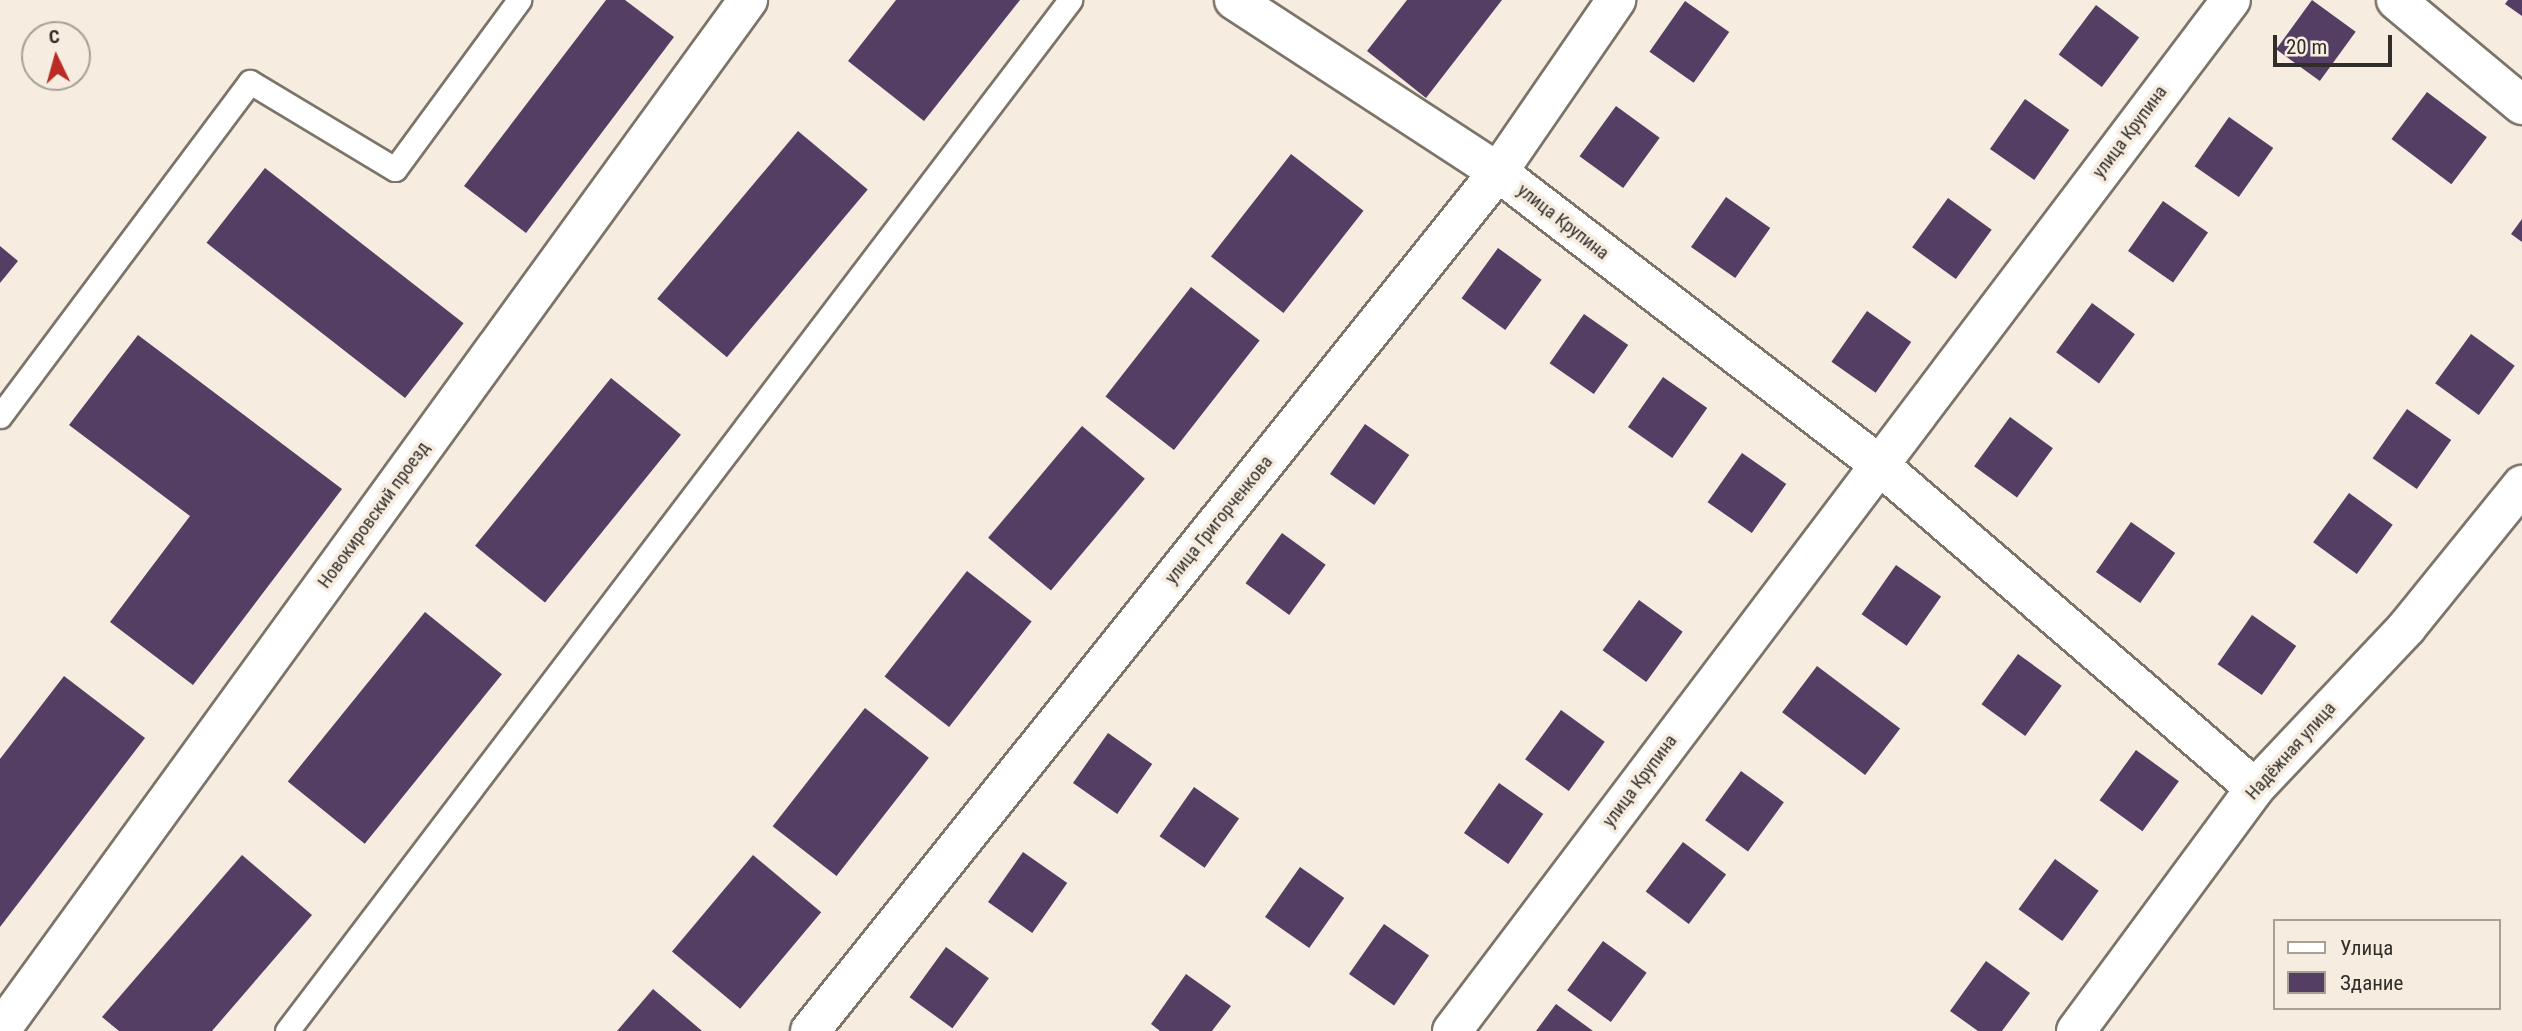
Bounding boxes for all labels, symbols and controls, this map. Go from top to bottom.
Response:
north arrow [21,21,91,91]
scale bar [2277,21,2396,65]
text: С [48,25,61,49]
text: 20 m [2286,35,2327,59]
street label: улица Крупина [2088,82,2172,182]
street label: улица Крупина [1513,180,1613,264]
street label: Новокировский проезд [314,438,434,592]
street label: улица Григорченкова [1161,452,1277,588]
street label: Надёжная улица [2242,698,2340,804]
street label: улица Крупина [1598,731,1682,831]
legend [2274,919,2501,1010]
text: Улица [2340,936,2393,960]
text: Здание [2340,971,2403,995]

